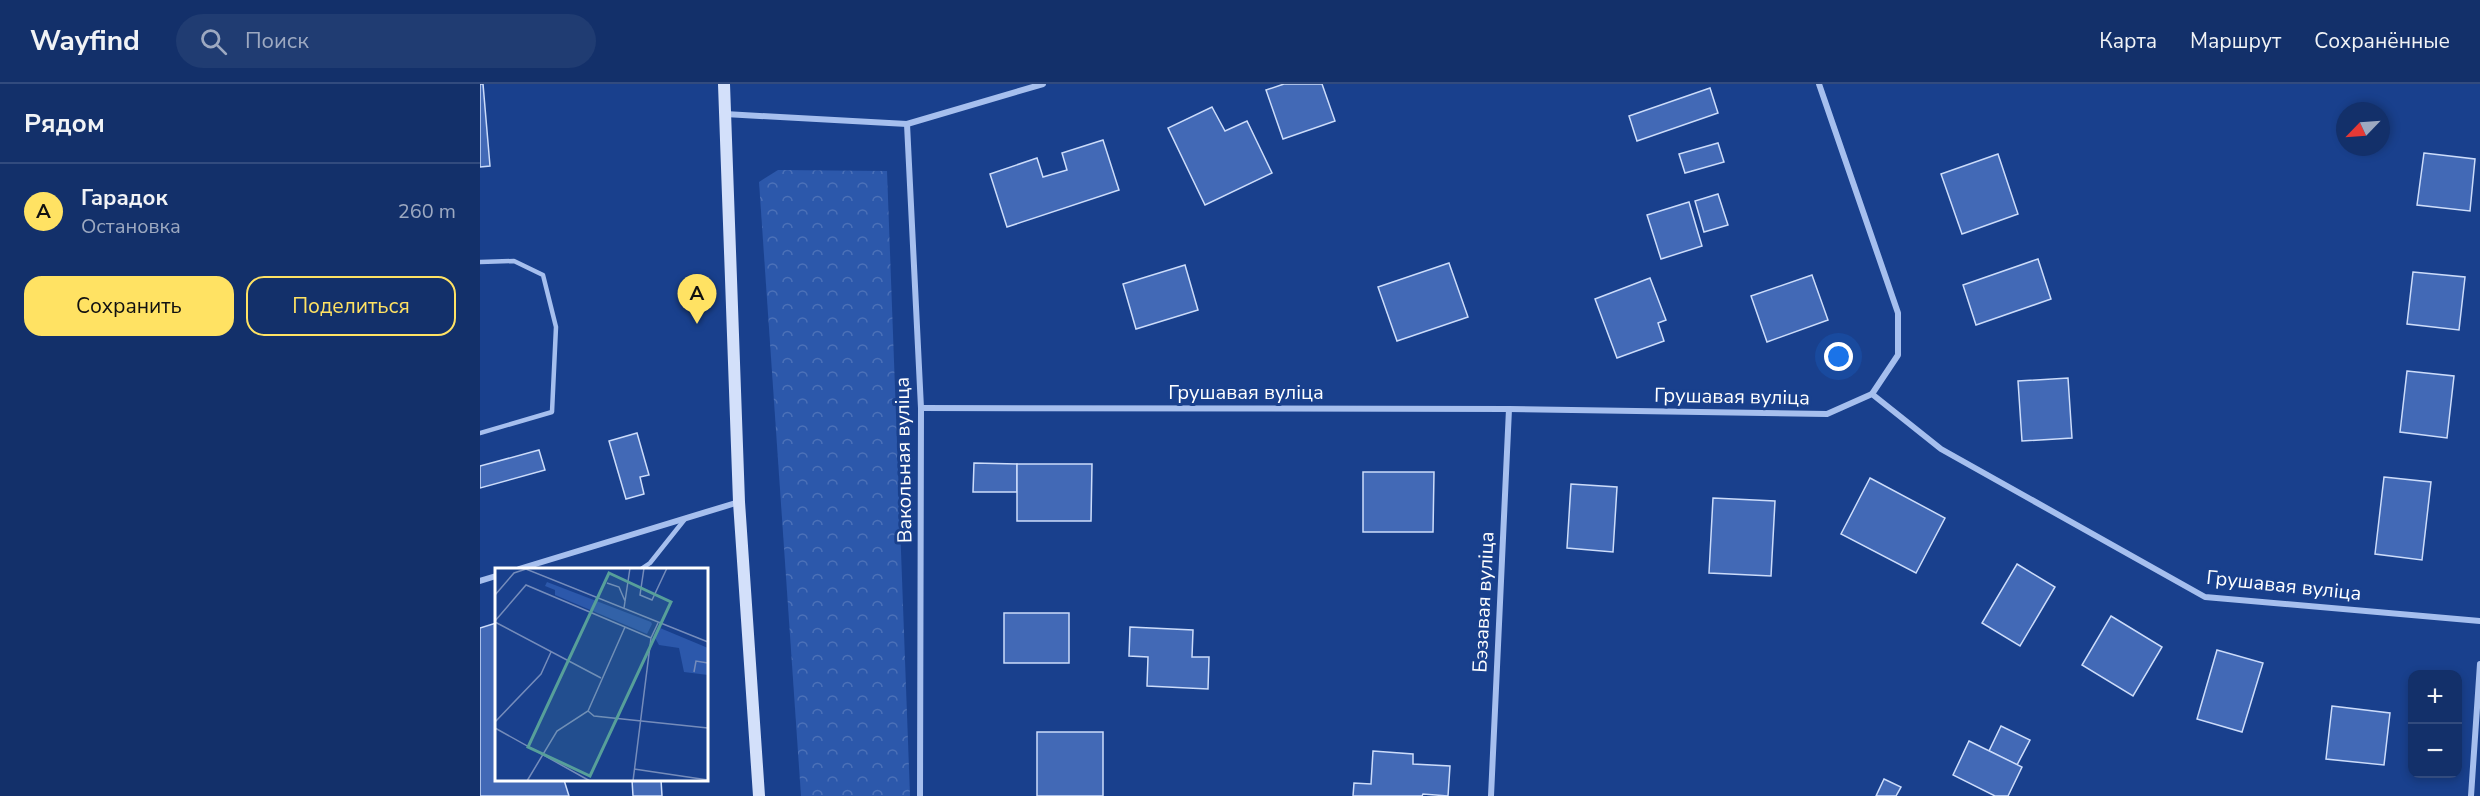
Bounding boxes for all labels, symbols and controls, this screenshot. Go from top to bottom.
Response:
search box [176,14,596,68]
text: Wayfind [30,22,140,60]
icon: search [197,25,230,58]
text: Поиск [245,26,309,56]
text: Карта [2099,27,2157,55]
text: Маршрут [2190,27,2281,55]
text: Сохранённые [2314,27,2450,55]
north arrow [2336,102,2390,156]
text: Рядом [24,106,105,141]
text: Гарадок [81,183,168,213]
text: A [36,198,51,225]
text: 260 m [398,198,456,225]
text: Остановка [81,213,181,240]
pin: A [678,274,716,324]
button: Сохранить [24,276,234,336]
button: Поделиться [246,276,456,336]
your location [1824,342,1853,371]
street label: Вакольная вуліца [889,377,918,543]
street label: Грушавая вуліца [1168,379,1324,406]
street label: Грушавая вуліца [1654,382,1810,411]
street label: Бэзавая вуліца [1466,531,1501,673]
street label: Грушавая вуліца [2205,564,2363,607]
inset map [495,568,708,781]
map controls [2408,670,2462,778]
button: + [2408,670,2462,724]
button: − [2408,724,2462,778]

